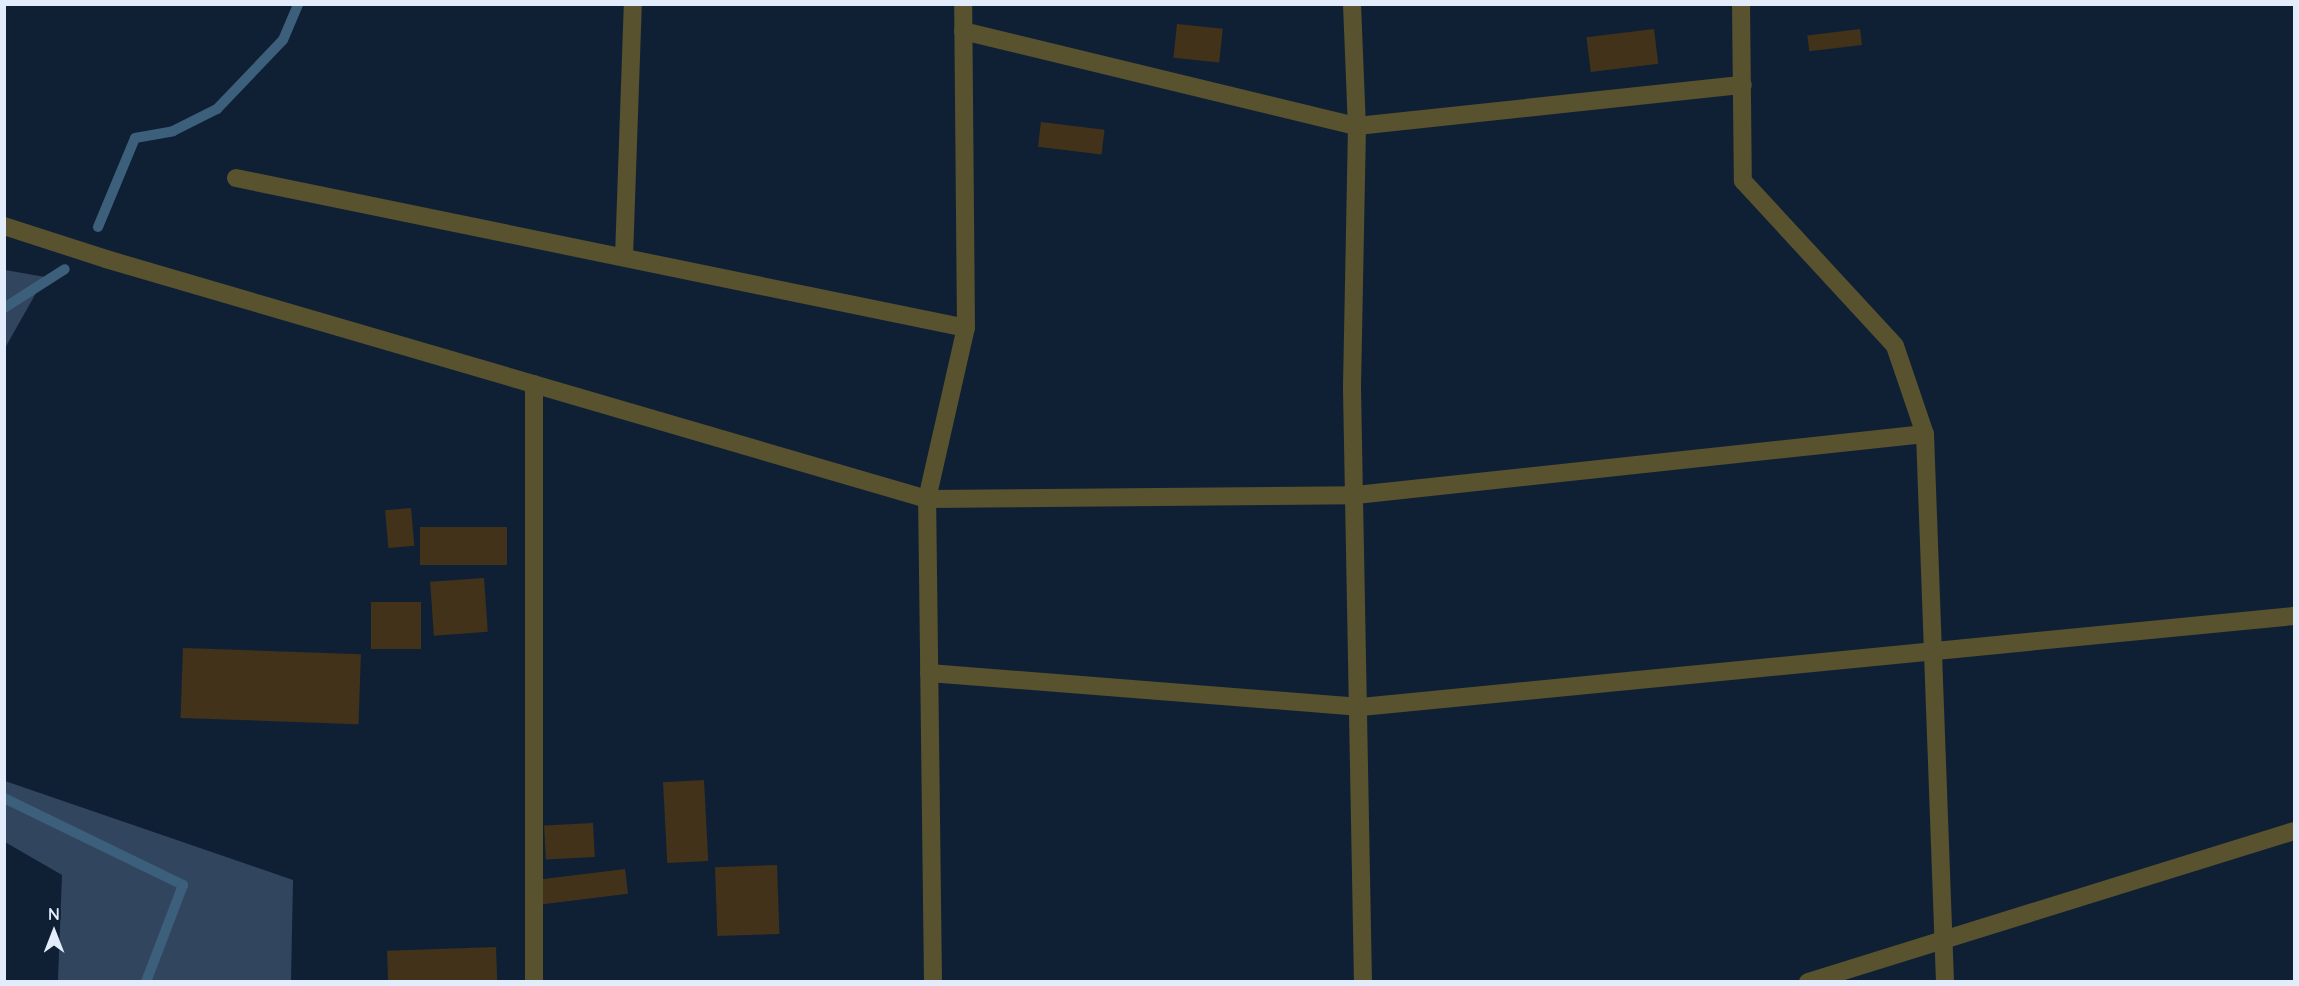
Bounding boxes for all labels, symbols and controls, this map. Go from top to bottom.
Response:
north arrow [24,902,84,962]
text: N [48,904,60,924]

